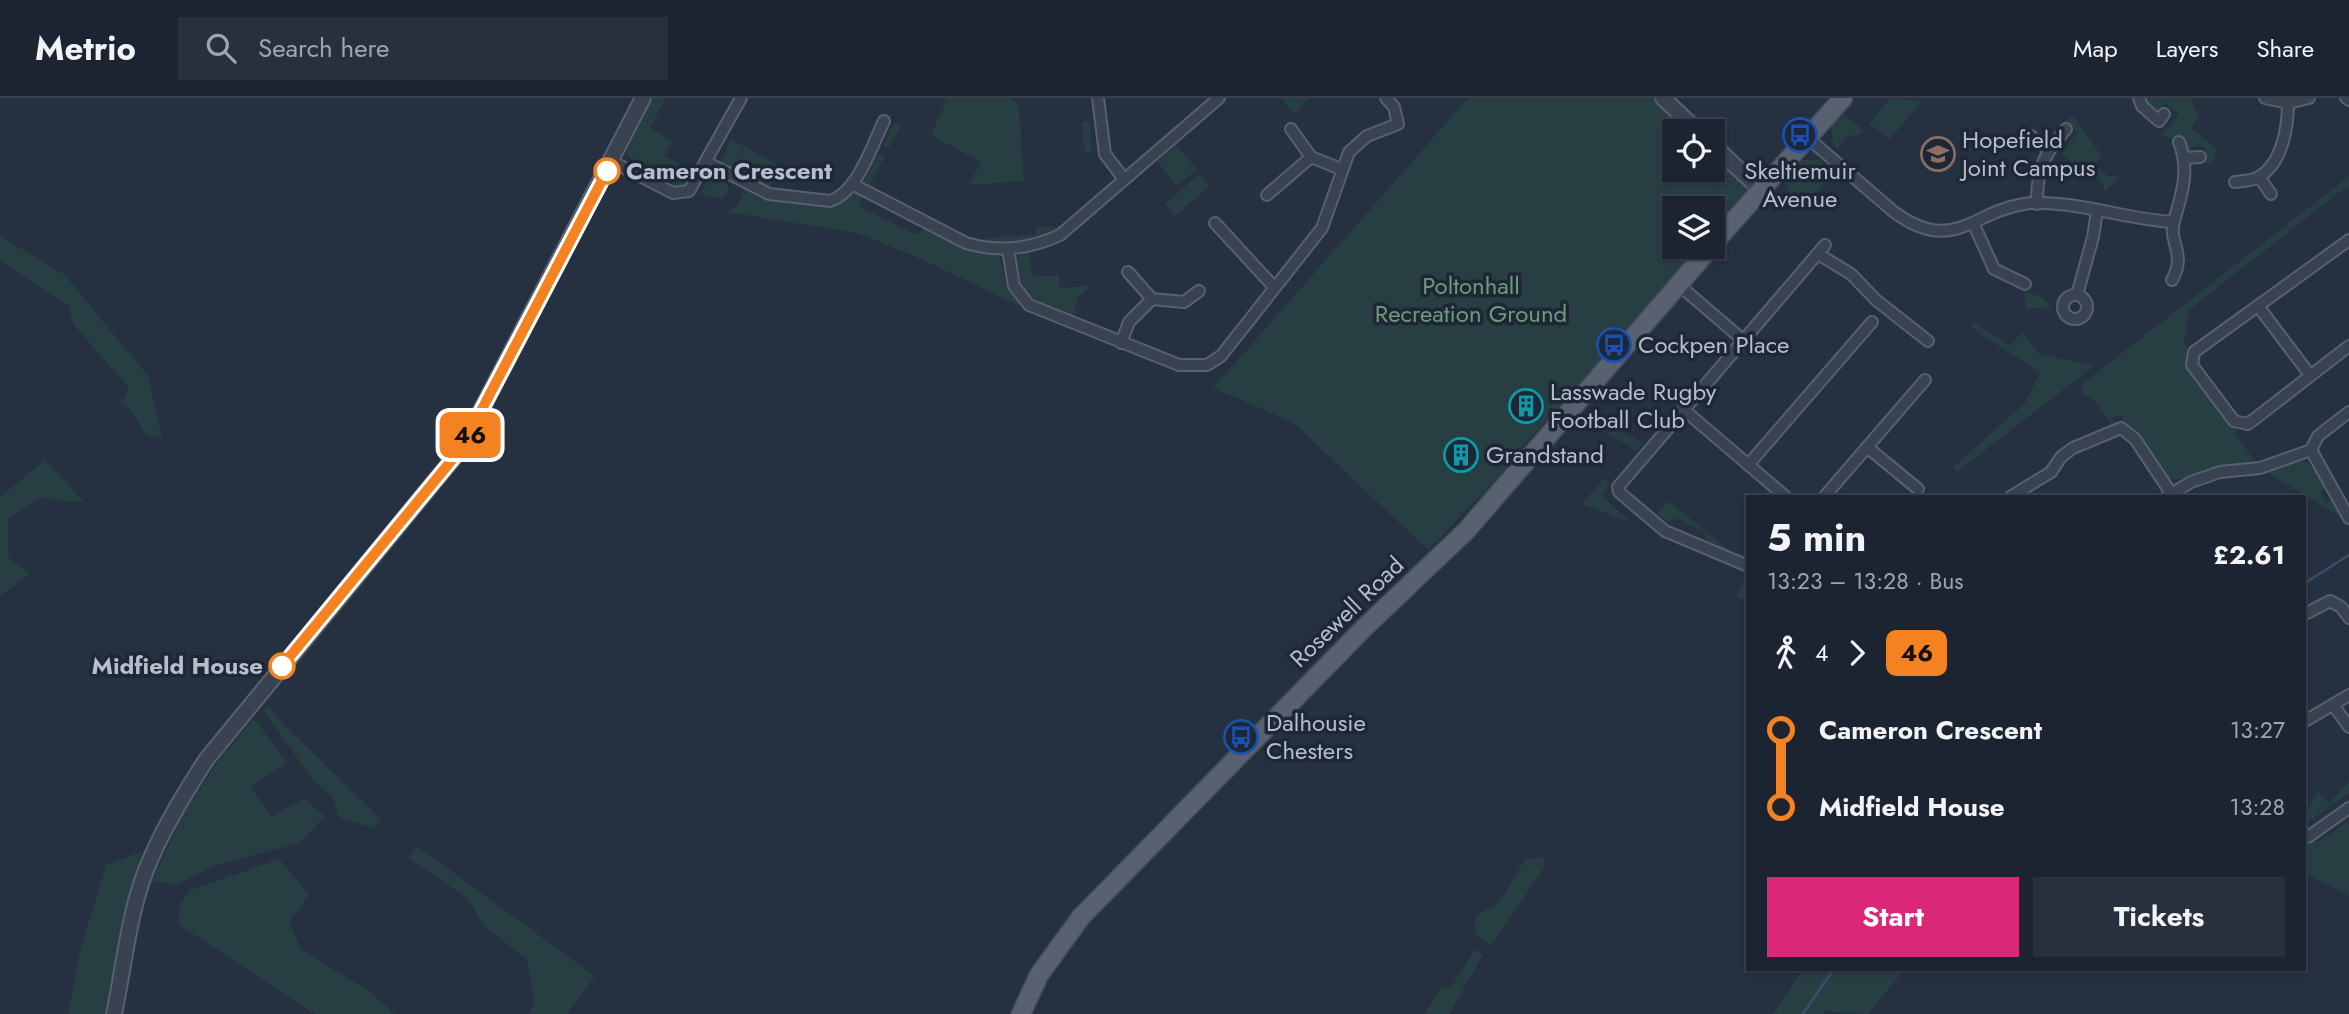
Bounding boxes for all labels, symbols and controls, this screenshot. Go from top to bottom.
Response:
search box [178,17,668,80]
text: Metrio [35,25,136,72]
icon: search [202,29,240,67]
text: Search here [258,29,389,67]
text: Map [2073,31,2118,66]
text: Layers [2156,31,2218,66]
text: Share [2256,31,2314,66]
bus stop icon: Skeltiemuir Avenue [1781,116,1819,154]
map controls [1662,119,1725,259]
button: locate [1662,119,1725,182]
place label: Hopefield Joint Campus [1959,122,2095,185]
school or university icon: Hopefield Joint Campus [1919,135,1957,173]
place label: Cameron Crescent [626,153,832,188]
place label: Skeltiemuir Avenue [1744,153,1856,216]
marker: Cameron Crescent [594,158,620,184]
button: layers [1662,196,1725,259]
park label: Poltonhall Recreation Ground [1375,268,1567,331]
bus stop icon: Cockpen Place [1595,326,1633,364]
place label: Cockpen Place [1638,327,1789,362]
place label: Lasswade Rugby Football Club [1550,374,1717,437]
building icon: Lasswade Rugby Football Club [1507,387,1545,425]
line badge: 46 [438,412,502,458]
text: 46 [454,417,486,452]
building icon: Grandstand [1442,436,1480,474]
place label: Grandstand [1486,437,1604,472]
text: 5 min [1767,510,1866,565]
text: £2.61 [2213,536,2285,574]
street label: Rosewell Road [1282,548,1412,675]
text: 13:23 – 13:28 · Bus [1767,564,1964,598]
icon: walk [1767,634,1805,672]
icon: forward [1838,634,1876,672]
text: 46 [1900,635,1933,670]
text: 4 [1815,636,1828,670]
place label: Midfield House [92,648,263,683]
marker: Midfield House [269,653,295,679]
place label: Dalhousie Chesters [1266,705,1366,768]
text: Cameron Crescent [1819,711,2042,749]
text: 13:27 [2230,713,2285,747]
bus stop icon: Dalhousie Chesters [1222,718,1260,756]
text: Midfield House [1819,788,2005,826]
text: 13:28 [2230,790,2285,824]
button: Start [1767,877,2019,957]
button: Tickets [2033,877,2285,957]

